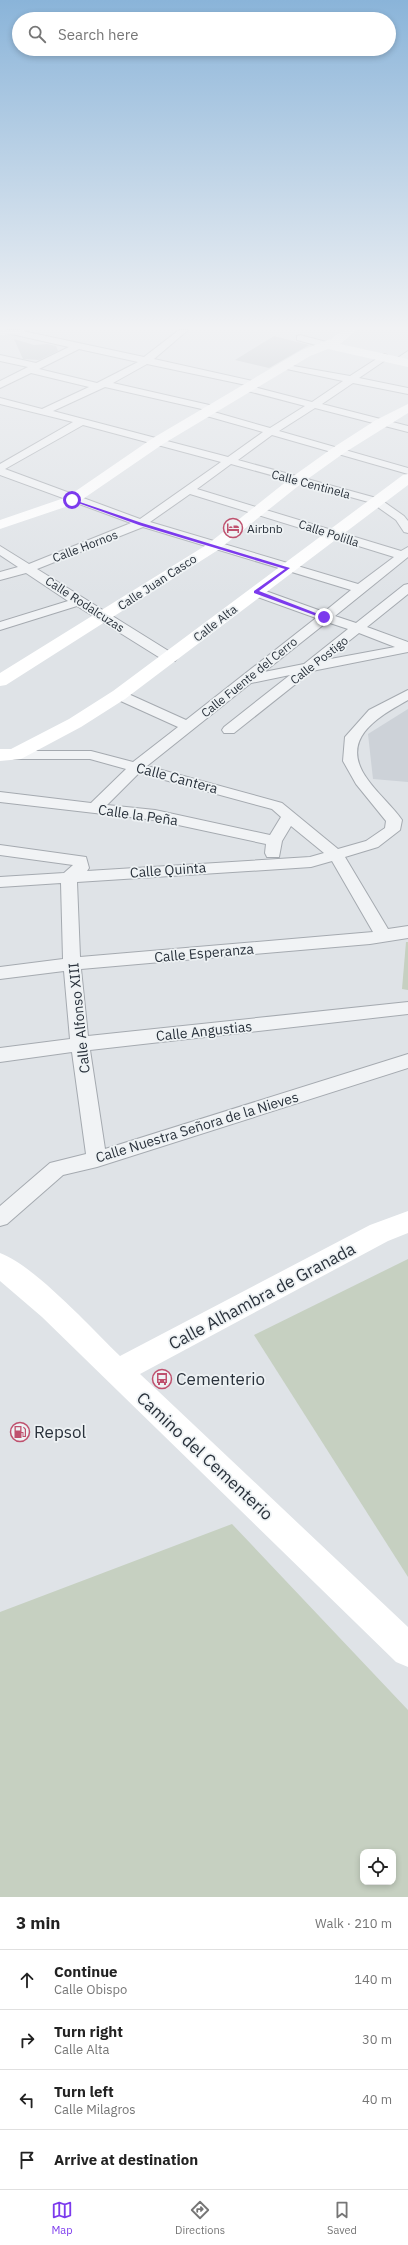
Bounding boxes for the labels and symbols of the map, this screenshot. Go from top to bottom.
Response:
street label: Calle Centinela [270,466,353,502]
route start [63,491,81,509]
street label: Calle Polilla [297,516,362,550]
hotel icon: Airbnb [222,517,244,539]
place label: Airbnb [247,521,283,536]
street label: Calle Hornos [50,527,120,565]
street label: Calle Juan Casco [115,551,200,613]
street label: Calle Rodalcuzas [43,573,127,635]
street label: Calle Alta [190,601,240,645]
route end [315,608,333,626]
street label: Calle Postigo [287,633,351,687]
street label: Calle Fuente del Cerro [198,634,300,720]
street label: Calle Cantera [134,758,220,798]
street label: Calle la Peña [97,800,180,830]
street label: Calle Quinta [129,858,207,882]
street label: Calle Esperanza [153,940,255,966]
street label: Calle Alfonso XIII [64,962,94,1074]
street label: Calle Angustias [155,1017,253,1045]
street label: Calle Nuestra Señora de la Nieves [93,1087,301,1166]
street label: Calle Alhambra de Granada [165,1237,359,1355]
bus stop icon: Cementerio [151,1368,173,1390]
place label: Cementerio [176,1368,265,1390]
street label: Camino del Cementerio [132,1387,278,1525]
fuel station icon: Repsol [9,1421,31,1443]
place label: Repsol [34,1421,87,1443]

